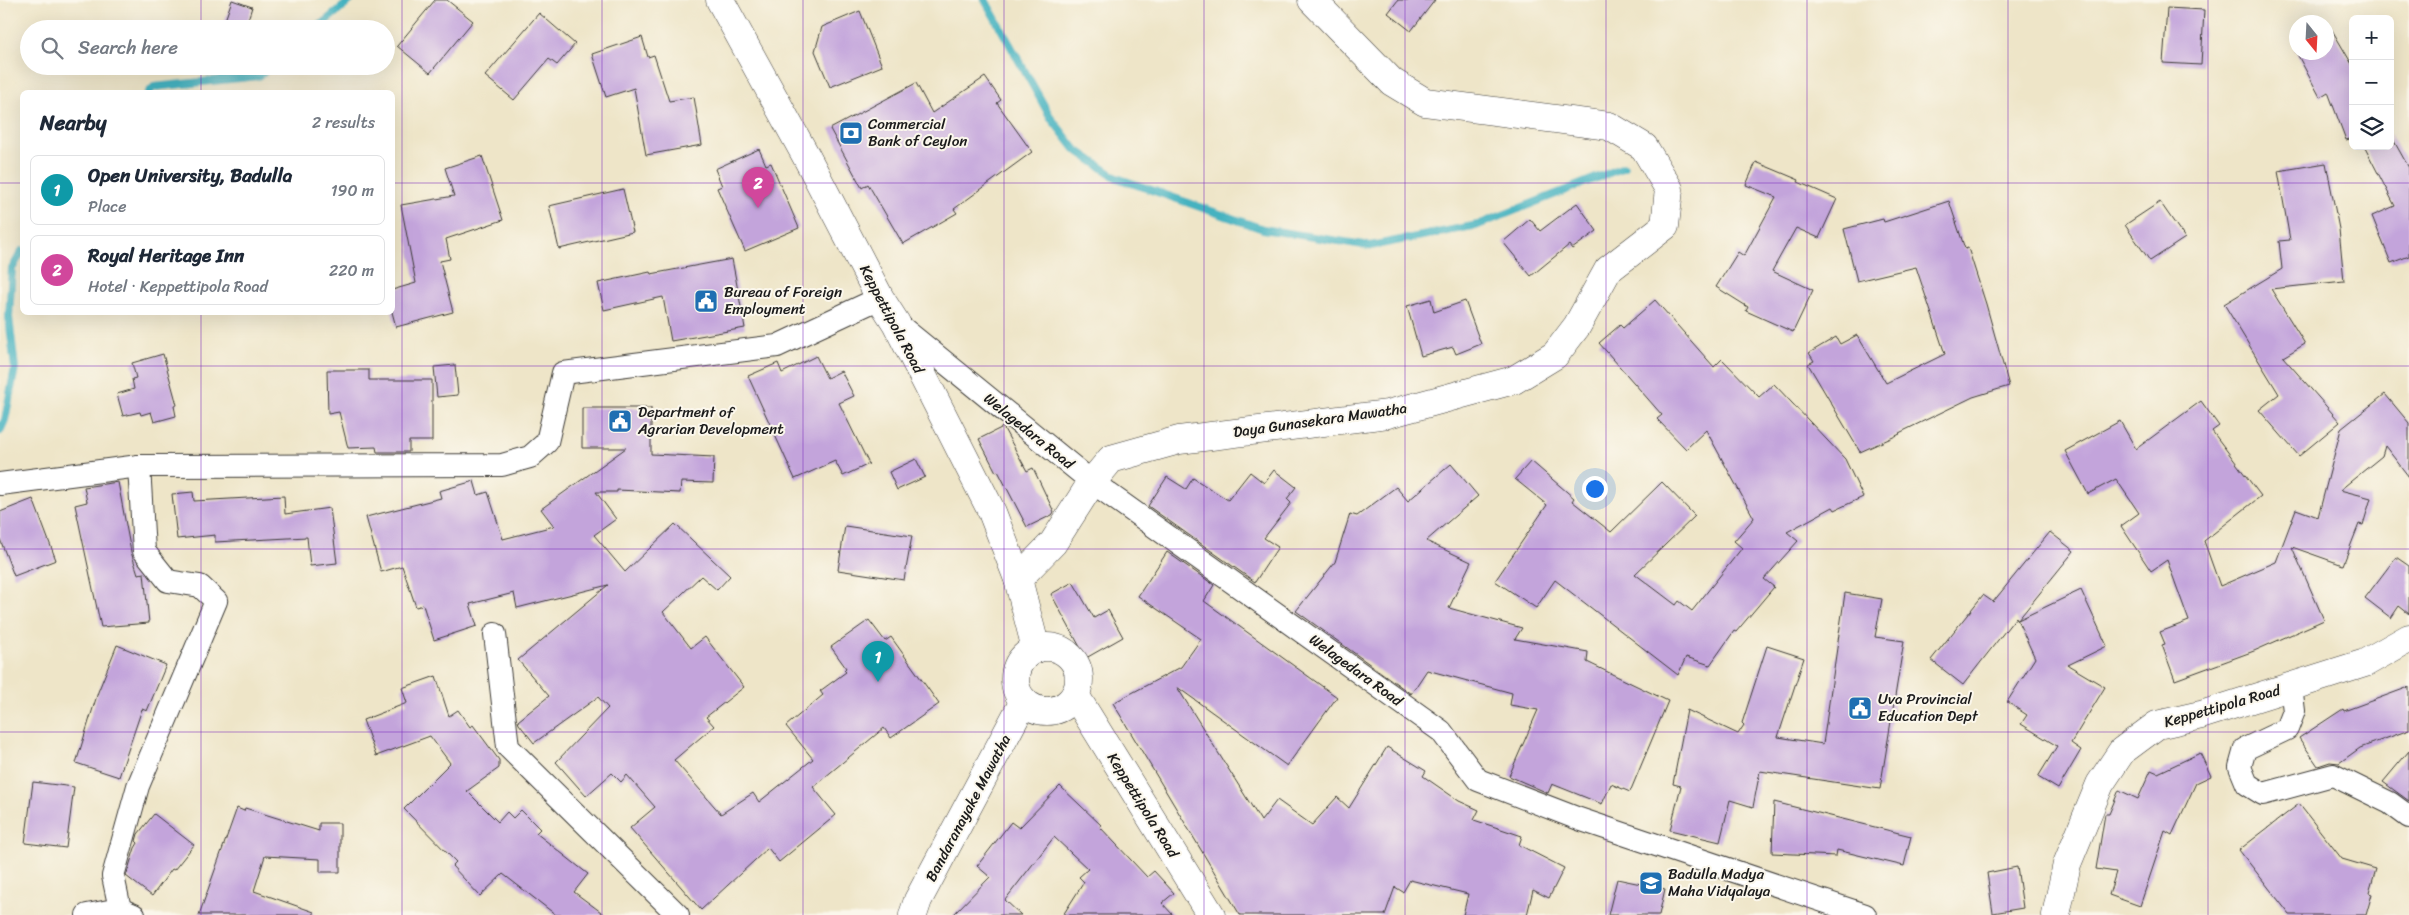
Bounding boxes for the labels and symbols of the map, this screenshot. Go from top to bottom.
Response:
north arrow [2289,15,2334,60]
place label: Commercial Bank of Ceylon [868,111,967,154]
bank icon: Commercial Bank of Ceylon [838,120,864,146]
pin: 2 [742,167,774,208]
street label: Keppettipola Road [852,260,932,379]
place label: Bureau of Foreign Employment [724,279,842,322]
public building icon: Bureau of Foreign Employment [693,288,719,314]
street label: Welagedara Road [978,386,1081,477]
street label: Daya Gunasekara Mawatha [1231,395,1409,445]
place label: Department of Agrarian Development [637,399,784,442]
public building icon: Department of Agrarian Development [607,408,633,434]
your location [1582,476,1608,502]
street label: Welagedara Road [1304,627,1409,714]
pin: 1 [862,641,894,682]
street label: Keppettipola Road [2161,677,2284,735]
place label: Uva Provincial Education Dept [1878,686,1979,729]
public building icon: Uva Provincial Education Dept [1847,695,1873,721]
street label: Bandaranayake Mawatha [918,729,1018,886]
street label: Keppettipola Road [1100,747,1186,864]
place label: Badulla Madya Maha Vidyalaya [1668,861,1771,904]
school or university icon: Badulla Madya Maha Vidyalaya [1638,870,1664,896]

